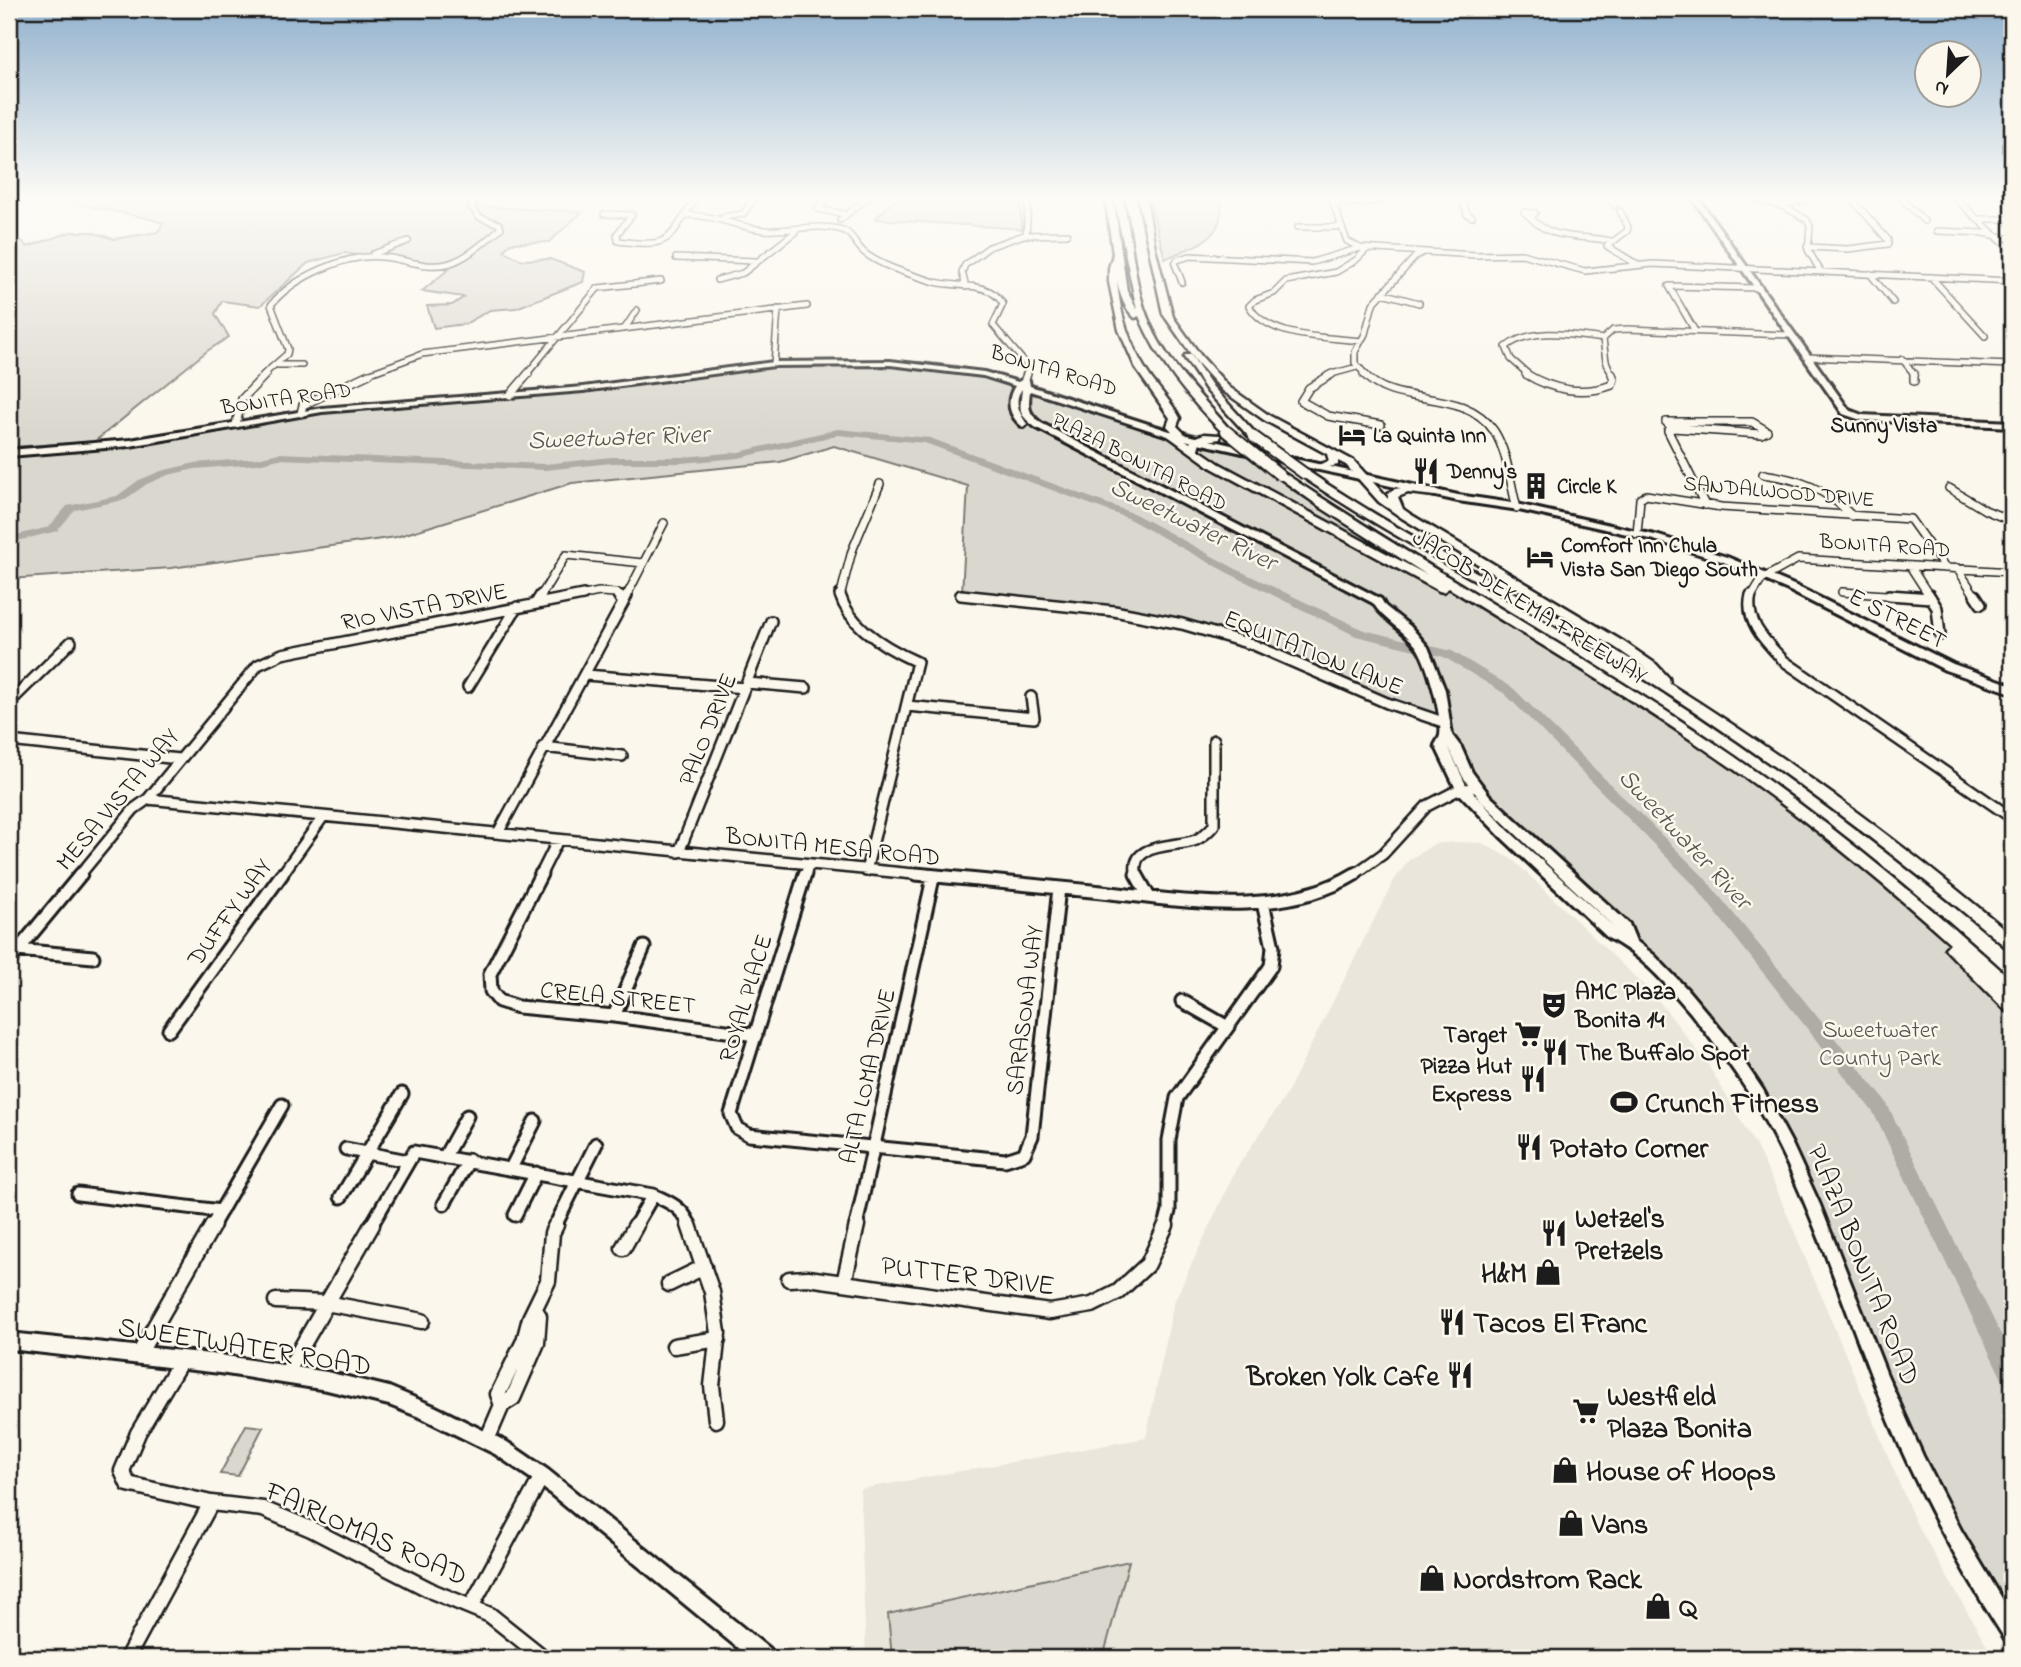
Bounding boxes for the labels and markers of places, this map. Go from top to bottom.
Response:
hotel icon: La Quinta Inn [1337,420,1367,450]
place label: La Quinta Inn [1373,422,1486,452]
restaurant icon: Denny's [1411,456,1441,486]
place label: Denny's [1446,458,1517,490]
building icon: Circle K [1521,471,1551,501]
place label: Circle K [1557,473,1617,503]
place label: Comfort Inn Chula Vista San Diego South [1560,532,1758,588]
hotel icon: Comfort Inn Chula Vista San Diego South [1525,542,1555,572]
place label: AMC Plaza Bonita 14 [1574,976,1676,1039]
theatre icon: AMC Plaza Bonita 14 [1539,990,1569,1020]
place label: Target [1443,1019,1508,1055]
supermarket icon: Target [1513,1019,1543,1049]
restaurant icon: The Buffalo Spot [1540,1037,1570,1067]
place label: The Buffalo Spot [1576,1037,1750,1072]
place label: Pizza Hut Express [1420,1050,1513,1113]
restaurant icon: Pizza Hut Express [1518,1064,1548,1094]
place label: Crunch Fitness [1645,1085,1819,1126]
sports icon: Crunch Fitness [1609,1087,1639,1117]
place label: Potato Corner [1550,1130,1710,1171]
restaurant icon: Potato Corner [1514,1132,1544,1162]
place label: Wetzel's Pretzels [1575,1200,1665,1273]
restaurant icon: Wetzel's Pretzels [1539,1218,1569,1248]
place label: H&M [1481,1255,1527,1296]
shop icon: H&M [1533,1257,1563,1287]
place label: Tacos El Franc [1473,1305,1648,1346]
restaurant icon: Tacos El Franc [1437,1307,1467,1337]
place label: Broken Yolk Cafe [1244,1358,1440,1399]
restaurant icon: Broken Yolk Cafe [1445,1360,1475,1390]
place label: Westfield Plaza Bonita [1607,1378,1752,1451]
supermarket icon: Westfield Plaza Bonita [1571,1396,1601,1426]
place label: House of Hoops [1586,1453,1776,1494]
shop icon: House of Hoops [1550,1455,1580,1485]
place label: Vans [1591,1506,1648,1547]
shop icon: Vans [1556,1508,1586,1538]
place label: Nordstrom Rack [1453,1561,1643,1602]
shop icon: Nordstrom Rack [1417,1563,1447,1593]
place label: Q [1679,1589,1698,1630]
shop icon: Q [1643,1591,1673,1621]

